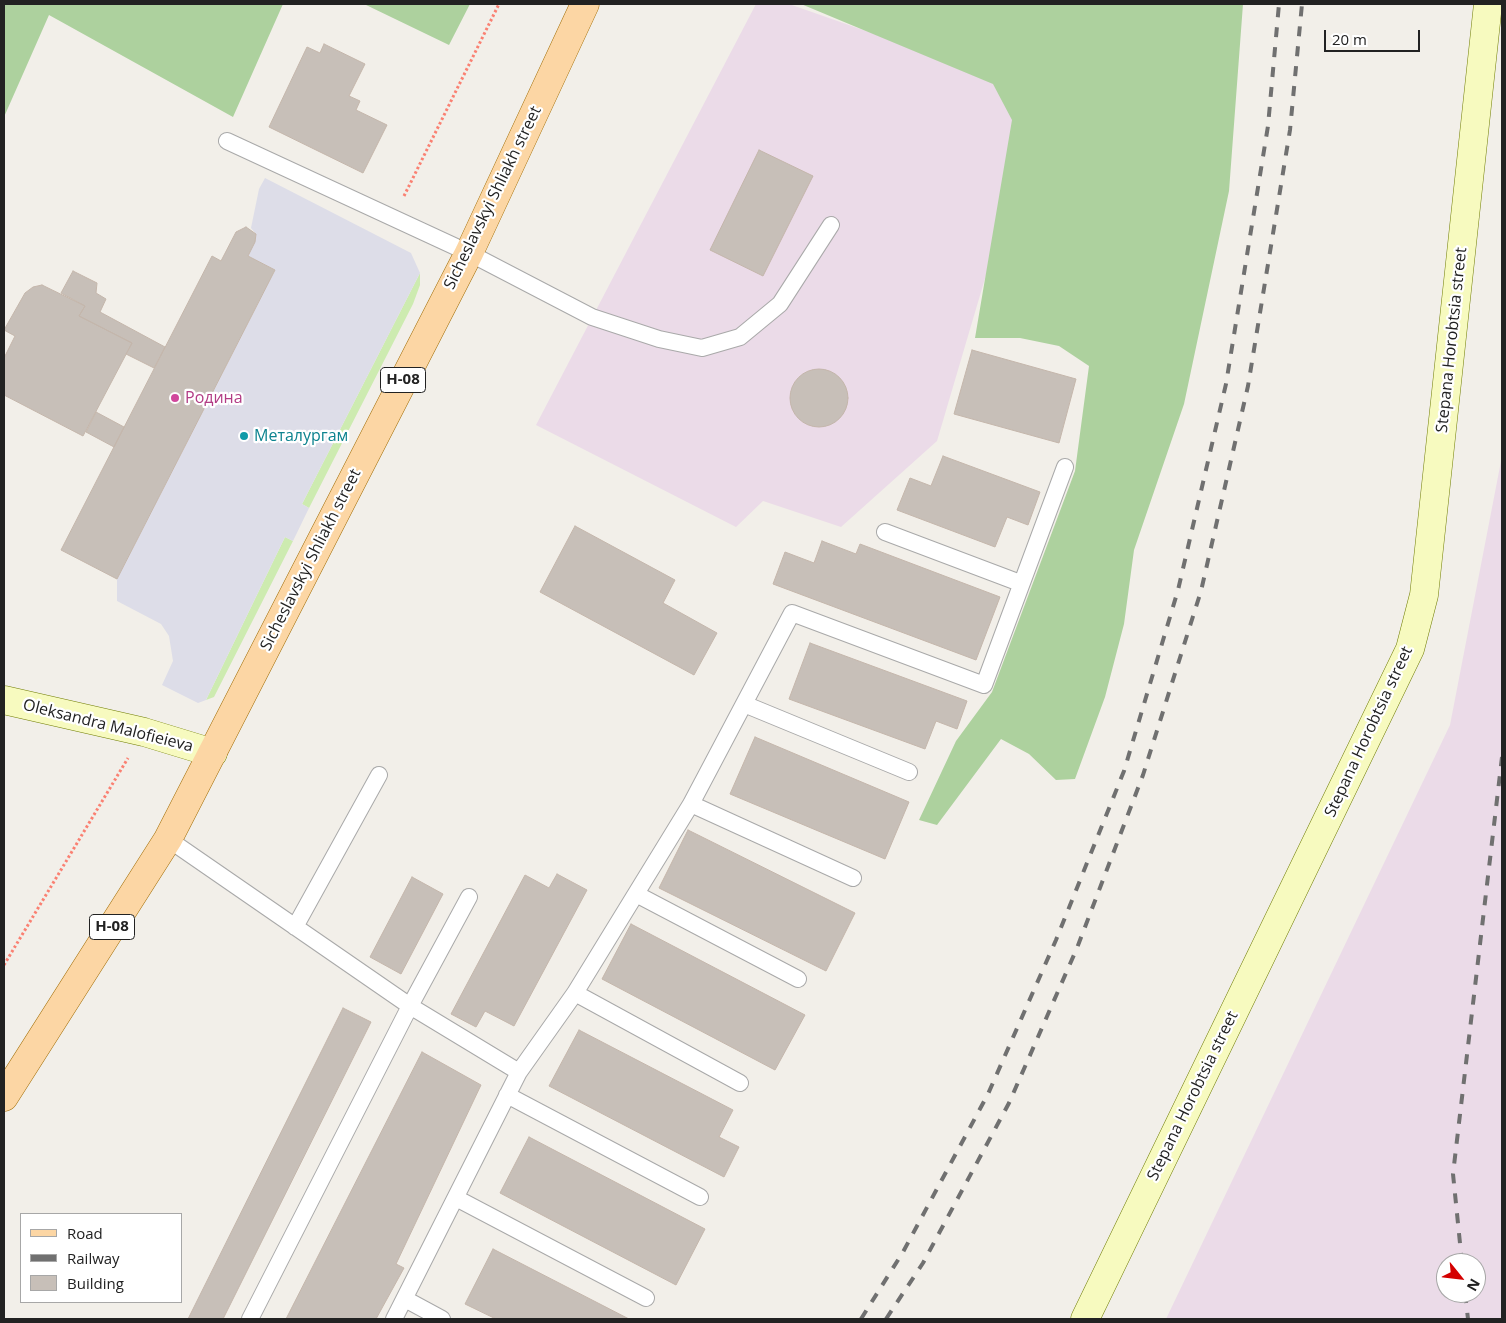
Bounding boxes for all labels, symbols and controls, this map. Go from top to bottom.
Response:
scale bar [1326,20,1422,52]
text: 20 m [1332,29,1367,49]
street label: Sicheslavskyi Shliakh street [440,103,546,293]
street label: Stepana Horobtsia street [1433,246,1471,434]
road number: Н-08 [380,368,426,392]
place label: Родина [185,388,243,408]
marker: Родина [169,392,181,404]
place label: Металургам [254,426,348,446]
marker: Металургам [238,430,250,442]
street label: Sicheslavskyi Shliakh street [257,466,365,654]
street label: Stepana Horobtsia street [1321,644,1417,820]
street label: Oleksandra Malofieieva [21,696,195,756]
road number: Н-08 [90,914,134,940]
street label: Stepana Horobtsia street [1144,1008,1242,1184]
legend [20,1213,182,1303]
text: Road [67,1223,103,1243]
text: Railway [67,1248,120,1268]
north arrow [1436,1253,1486,1303]
text: Building [67,1273,124,1293]
text: N [1463,1275,1485,1295]

